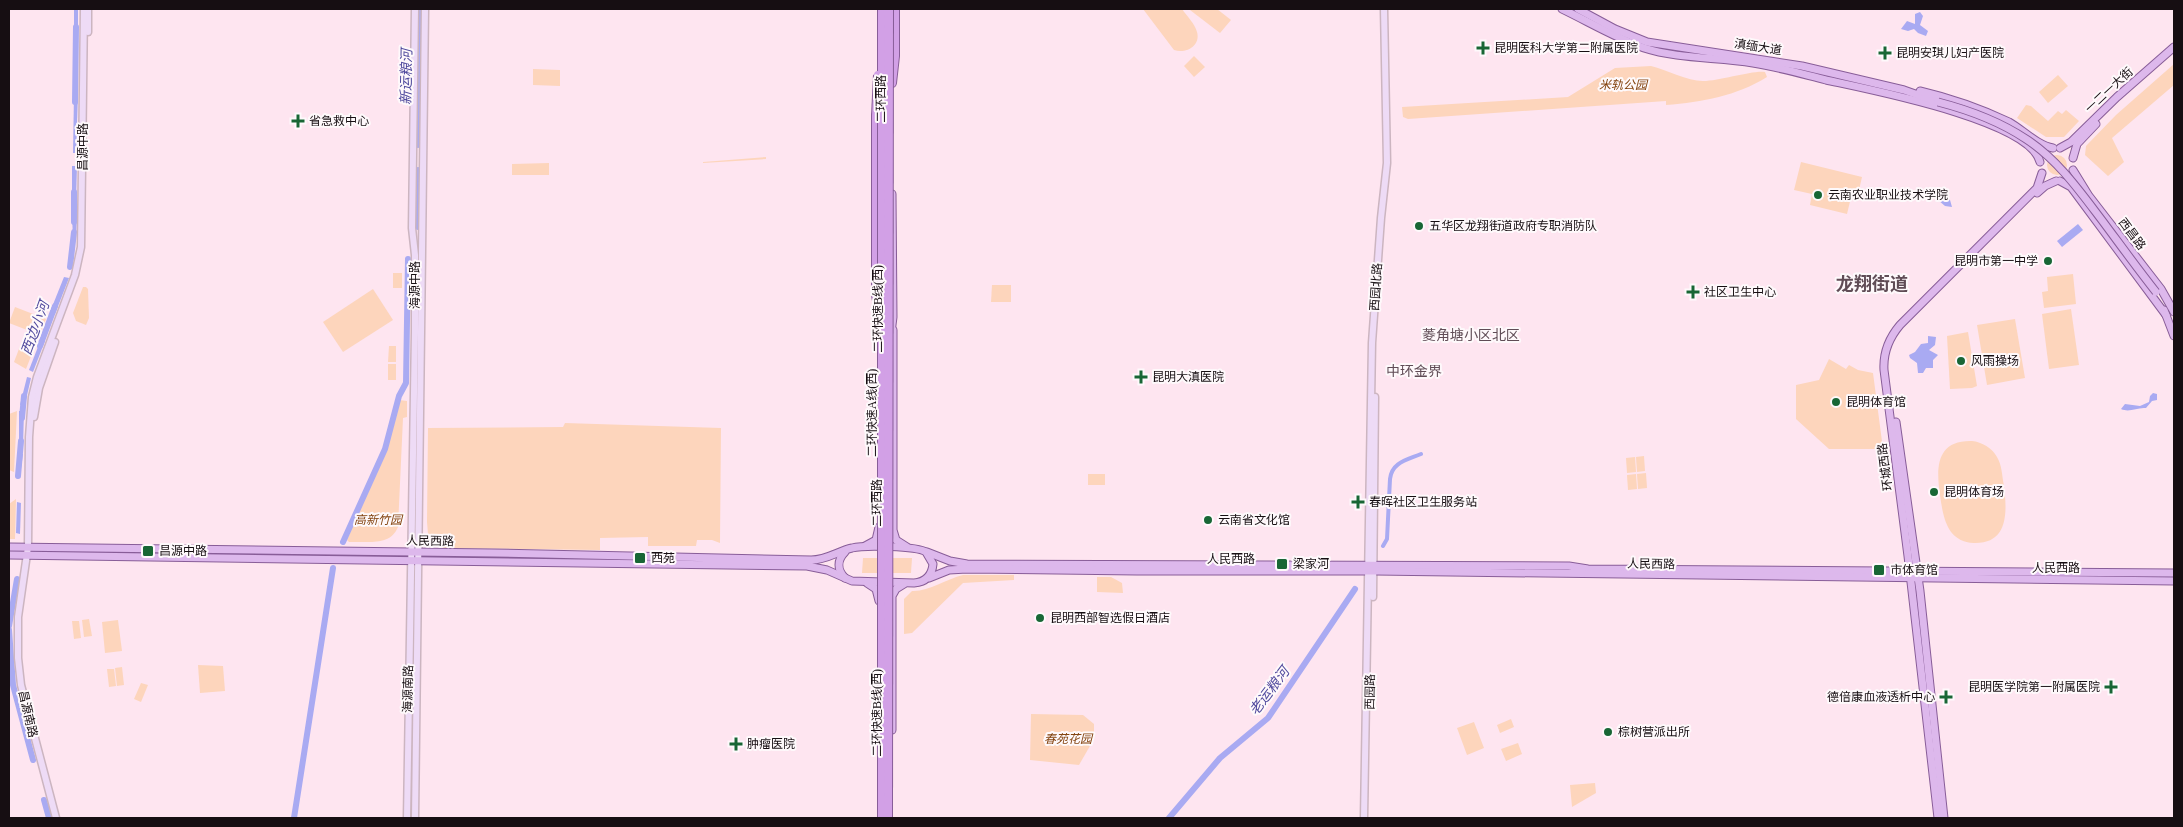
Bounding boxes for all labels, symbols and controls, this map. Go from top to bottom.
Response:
street label: 滇缅大道 [1733,36,1783,58]
marker: 昆明医科大学第二附属医院 [1476,41,1490,55]
place label: 昆明医科大学第二附属医院 [1494,41,1638,55]
water label: 新运粮河 [399,46,415,105]
marker: 昆明安琪儿妇产医院 [1878,46,1892,60]
place label: 昆明安琪儿妇产医院 [1896,46,2004,60]
street label: 一二一大街 [2082,64,2136,116]
street label: 二环西路 [874,75,888,123]
park label: 米轨公园 [1599,78,1649,92]
marker: 省急救中心 [291,114,305,128]
place label: 省急救中心 [309,114,369,128]
street label: 昌源中路 [76,123,90,171]
place label: 云南农业职业技术学院 [1828,188,1948,202]
marker: 云南农业职业技术学院 [1812,189,1824,201]
street label: 西昌路 [2116,215,2148,253]
place label: 五华区龙翔街道政府专职消防队 [1429,219,1597,233]
marker: 五华区龙翔街道政府专职消防队 [1413,220,1425,232]
place label: 昆明市第一中学 [1954,254,2038,268]
marker: 昆明市第一中学 [2042,255,2054,267]
street label: 海源中路 [408,261,422,309]
street label: 西园北路 [1367,263,1385,311]
street label: 二环快速B线(西) [871,265,885,353]
district label: 龙翔街道 [1836,274,1908,294]
marker: 社区卫生中心 [1686,285,1700,299]
place label: 社区卫生中心 [1704,285,1776,299]
water label: 西边小河 [19,296,53,357]
district label: 菱角塘小区北区 [1422,327,1520,343]
place label: 风雨操场 [1971,354,2019,368]
marker: 风雨操场 [1955,355,1967,367]
district label: 中环金界 [1386,364,1442,379]
street label: 二环快速A线(西) [865,369,879,457]
marker: 昆明大滇医院 [1134,370,1148,384]
place label: 昆明大滇医院 [1152,370,1224,384]
place label: 昆明体育馆 [1846,395,1906,409]
marker: 昆明体育馆 [1830,396,1842,408]
street label: 环城西路 [1875,442,1895,492]
street label: 二环西路 [870,479,884,527]
place label: 昆明体育场 [1944,485,2004,499]
marker: 昆明体育场 [1928,486,1940,498]
marker: 春晖社区卫生服务站 [1351,495,1365,509]
place label: 春晖社区卫生服务站 [1369,495,1477,509]
park label: 高新竹园 [354,513,404,527]
place label: 云南省文化馆 [1218,513,1290,527]
marker: 云南省文化馆 [1202,514,1214,526]
street label: 人民西路 [406,534,454,548]
marker: 昌源中路 [141,544,155,558]
place label: 昌源中路 [159,544,207,558]
marker: 西苑 [633,551,647,565]
place label: 西苑 [651,551,675,565]
street label: 人民西路 [1207,552,1255,566]
marker: 梁家河 [1275,557,1289,571]
place label: 梁家河 [1293,557,1329,571]
street label: 人民西路 [1627,557,1675,571]
street label: 人民西路 [2032,561,2080,575]
marker: 市体育馆 [1872,563,1886,577]
place label: 市体育馆 [1890,563,1938,577]
place label: 昆明西部智选假日酒店 [1050,611,1170,625]
marker: 昆明西部智选假日酒店 [1034,612,1046,624]
water label: 老运粮河 [1247,662,1294,718]
street label: 海源南路 [401,665,415,713]
street label: 二环快速B线(西) [870,669,884,757]
street label: 西园路 [1363,674,1377,710]
place label: 昆明医学院第一附属医院 [1968,680,2100,694]
marker: 昆明医学院第一附属医院 [2104,680,2118,694]
street label: 昌源南路 [16,689,40,739]
place label: 德倍康血液透析中心 [1827,690,1935,704]
marker: 德倍康血液透析中心 [1939,690,1953,704]
place label: 棕树营派出所 [1618,725,1690,739]
marker: 棕树营派出所 [1602,726,1614,738]
park label: 春苑花园 [1044,732,1094,746]
marker: 肿瘤医院 [729,737,743,751]
place label: 肿瘤医院 [747,737,795,751]

